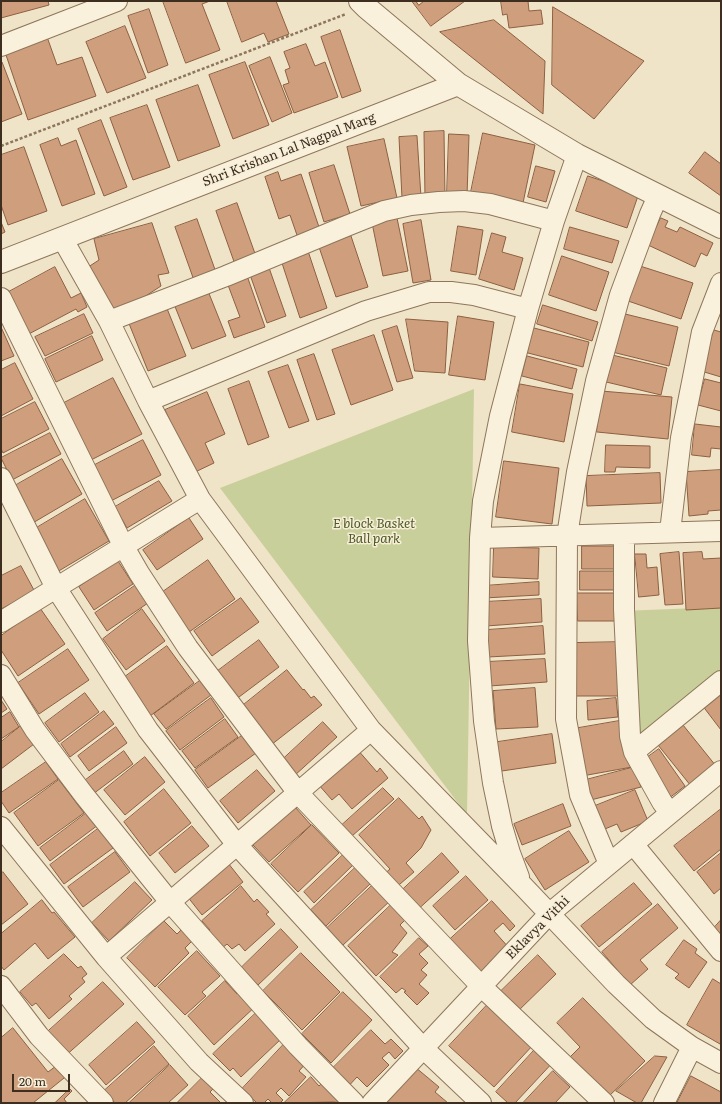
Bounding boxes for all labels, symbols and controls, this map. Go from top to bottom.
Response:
street label: Shri Krishan Lal Nagpal Marg [200,110,378,190]
park label: E block Basket Ball park [333,516,415,547]
street label: Eklavya Vithi [503,893,573,963]
scale bar [14,1066,72,1092]
text: 20 m [19,1072,46,1090]

